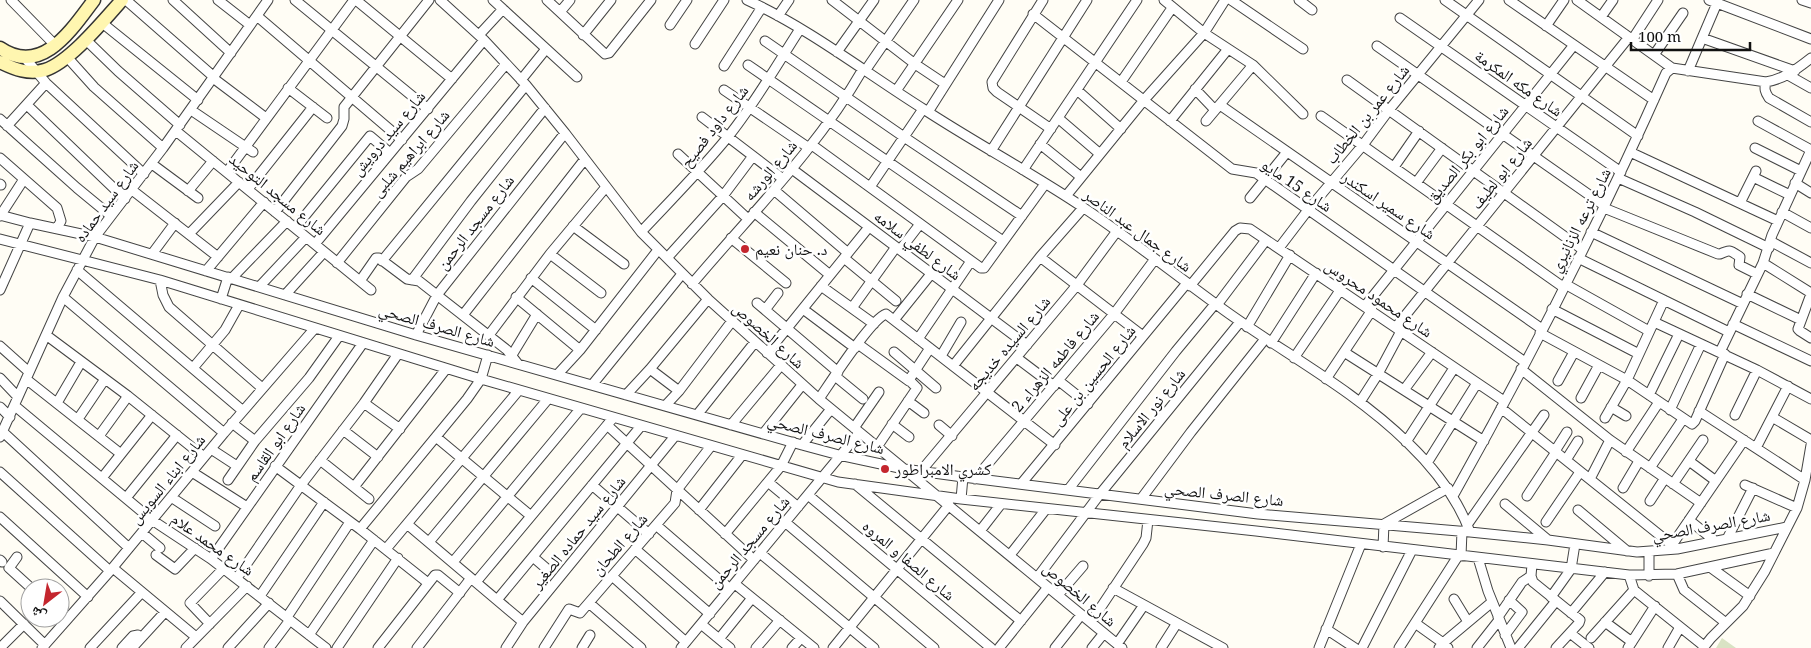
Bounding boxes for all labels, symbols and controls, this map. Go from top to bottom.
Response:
scale bar [1631,20,1750,52]
text: 100 m [1638,26,1681,46]
street label: شارع مكه المكرمة [1471,45,1567,121]
street label: شارع عمر بن الخطاب [1320,60,1414,168]
street label: شارع داود فصيح [675,80,753,172]
street label: شارع سيد درويش [346,86,430,180]
street label: شارع ابو بكر الصديق [1421,101,1513,207]
street label: شارع ابراهيم شلبى [366,104,454,202]
street label: شارع ابو لطيف [1465,132,1537,214]
street label: شارع الورشه [738,135,802,205]
street label: شارع مسجد التوحيد [225,148,331,240]
street label: شارع 15 مايو [1257,153,1337,217]
street label: شارع سيد حماده [69,155,143,247]
street label: شارع ترعه الزنانيري [1544,164,1618,277]
street label: شارع سمير اسكندر [1337,165,1440,244]
street label: شارع مسجد الرحمن [431,170,519,274]
street label: شارع جمال عبد الناصر [1079,183,1196,277]
street label: شارع لطفي سلامه [869,205,966,287]
place label: د. حنان نعيم [755,238,827,260]
marker: د. حنان نعيم [739,243,751,255]
street label: شارع محمود محروس [1321,254,1437,342]
street label: شارع السيده خديجه [963,291,1055,395]
street label: شارع الخصوص [728,297,810,373]
street label: شارع الصرف الصحي [376,298,498,354]
street label: شارع فاطمه الزهراء 2 [1006,306,1104,416]
street label: شارع الحسين بن على [1046,320,1140,430]
street label: شارع نور الاسلام [1112,363,1190,453]
street label: شارع ابو القاسم [240,398,310,486]
street label: شارع الصرف الصحي [765,409,887,461]
street label: شارع ابناء السويس [124,429,210,529]
place label: كشري الامبراطور [894,458,992,482]
marker: كشري الامبراطور [879,463,891,475]
street label: شارع سيد حماده الصغير [525,471,630,594]
street label: شارع الصرف الصحي [1163,477,1285,513]
street label: شارع مسجد الرحمن [704,491,794,593]
street label: شارع الصرف الصحي [1650,504,1772,548]
street label: شارع محمد علام [167,507,259,581]
street label: شارع الطحان [586,508,652,580]
street label: شارع الصفا و المروه [858,515,960,605]
street label: شارع الخصوص [1038,557,1122,631]
north arrow [20,578,70,628]
text: ش [27,603,49,627]

